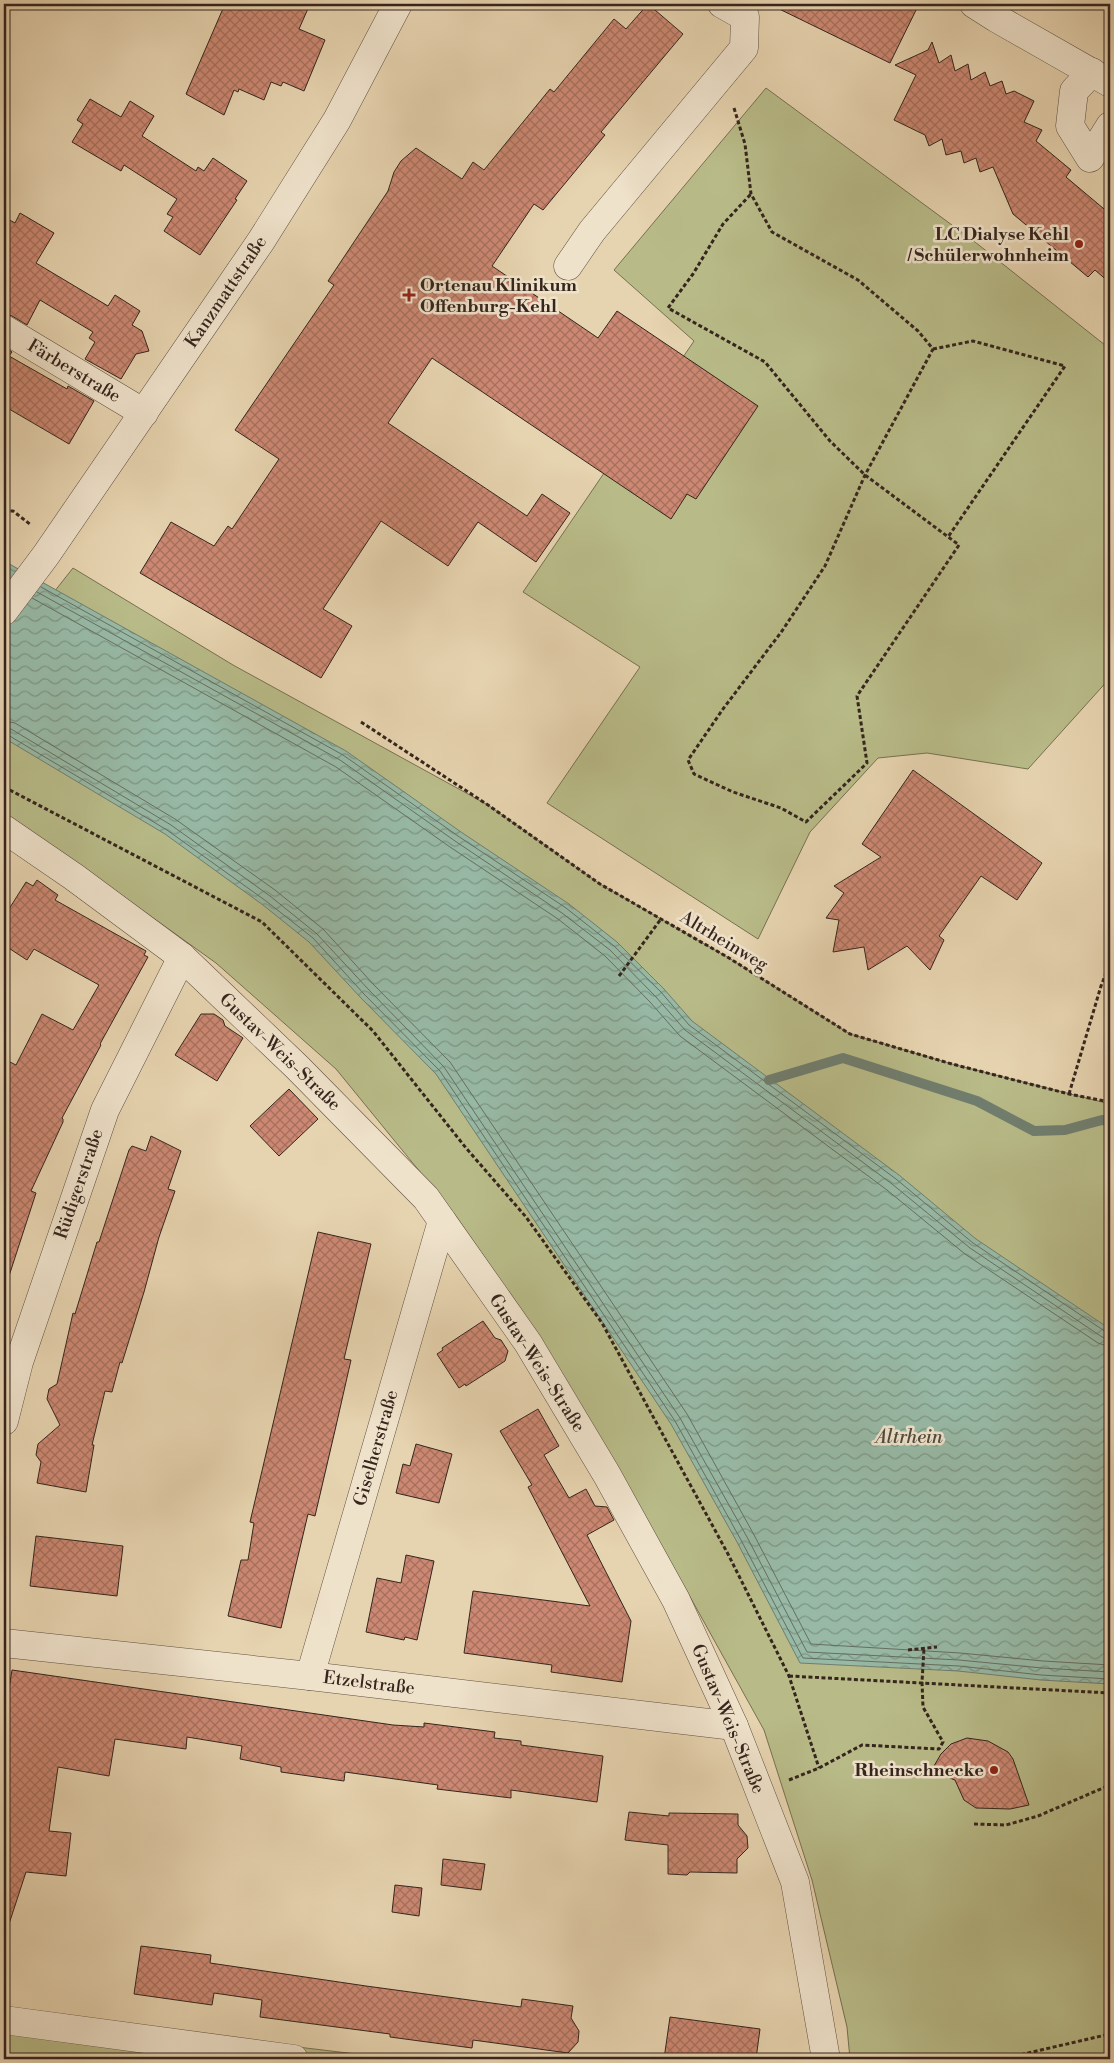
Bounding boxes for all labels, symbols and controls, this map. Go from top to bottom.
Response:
place label: LC Dialyse Kehl / Schülerwohnheim [907,223,1070,267]
street label: Kanzmattstraße [180,232,272,352]
marker: LC Dialyse Kehl / Schülerwohnheim [1073,238,1085,250]
place label: Ortenau Klinikum Offenburg-Kehl [420,274,578,318]
marker: Ortenau Klinikum Offenburg-Kehl [402,288,416,302]
street label: Färberstraße [23,334,125,408]
street label: Altrheinweg [675,905,773,977]
street label: Gustav-Weis-Straße [214,988,346,1116]
street label: Rüdigerstraße [49,1126,109,1242]
street label: Gustav-Weis-Straße [484,1289,590,1437]
street label: Giselherstraße [348,1387,404,1509]
water label: Altrhein [873,1425,943,1449]
street label: Gustav-Weis-Straße [686,1641,770,1797]
street label: Etzelstraße [322,1666,416,1700]
place label: Rheinschnecke [855,1759,984,1782]
marker: Rheinschnecke [988,1764,1000,1776]

